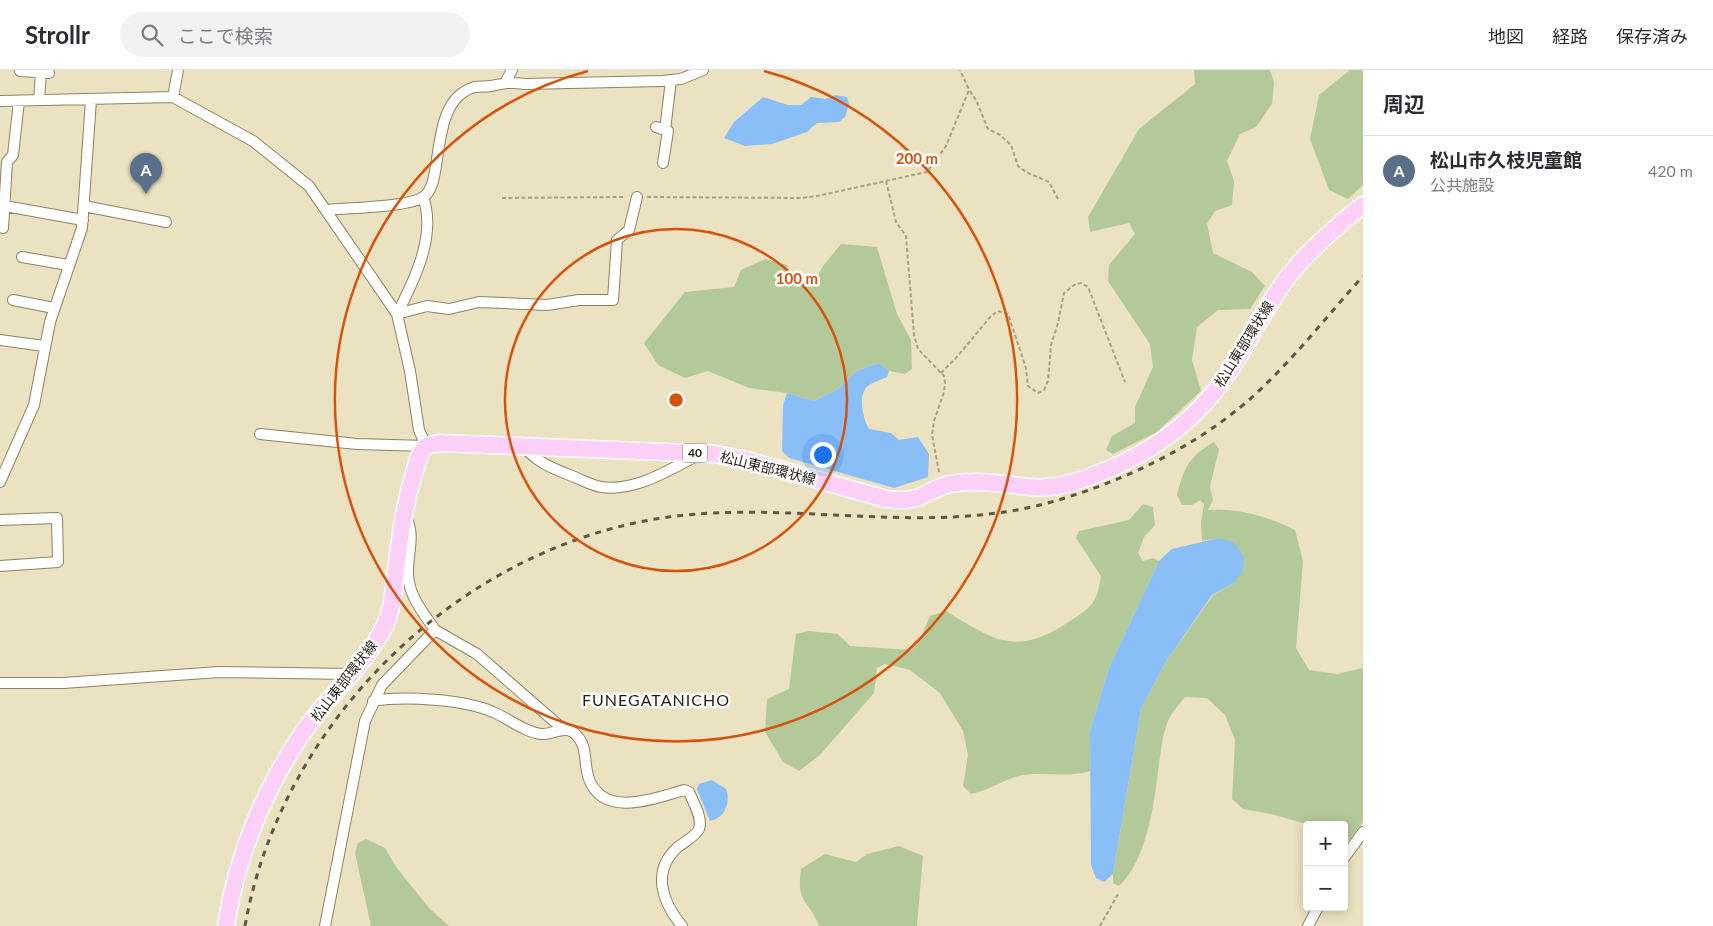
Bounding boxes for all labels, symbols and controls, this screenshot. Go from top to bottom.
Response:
search box [120,12,470,57]
text: Strollr [25,20,90,49]
icon: search [138,21,166,49]
text: ここで検索 [178,24,273,47]
text: 地図 [1488,25,1524,47]
text: 経路 [1552,25,1588,47]
text: 保存済み [1616,25,1688,47]
text: 周辺 [1383,91,1425,116]
text: 松山市久枝児童館 [1430,148,1582,171]
text: 200 m [896,149,938,167]
pin: A [130,153,162,194]
text: A [1393,161,1405,180]
text: 420 m [1648,161,1693,180]
text: 公共施設 [1430,175,1494,194]
text: 100 m [776,269,818,287]
street label: 松山東部環状線 [1210,298,1277,390]
centre of rings [667,391,685,409]
your location [810,442,836,468]
road number: 40 [682,443,708,462]
street label: 松山東部環状線 [719,447,818,488]
street label: 松山東部環状線 [307,637,380,725]
district label: FUNEGATANICHO [582,690,730,709]
map controls [1303,821,1348,911]
button: + [1303,821,1348,866]
button: − [1303,866,1348,911]

